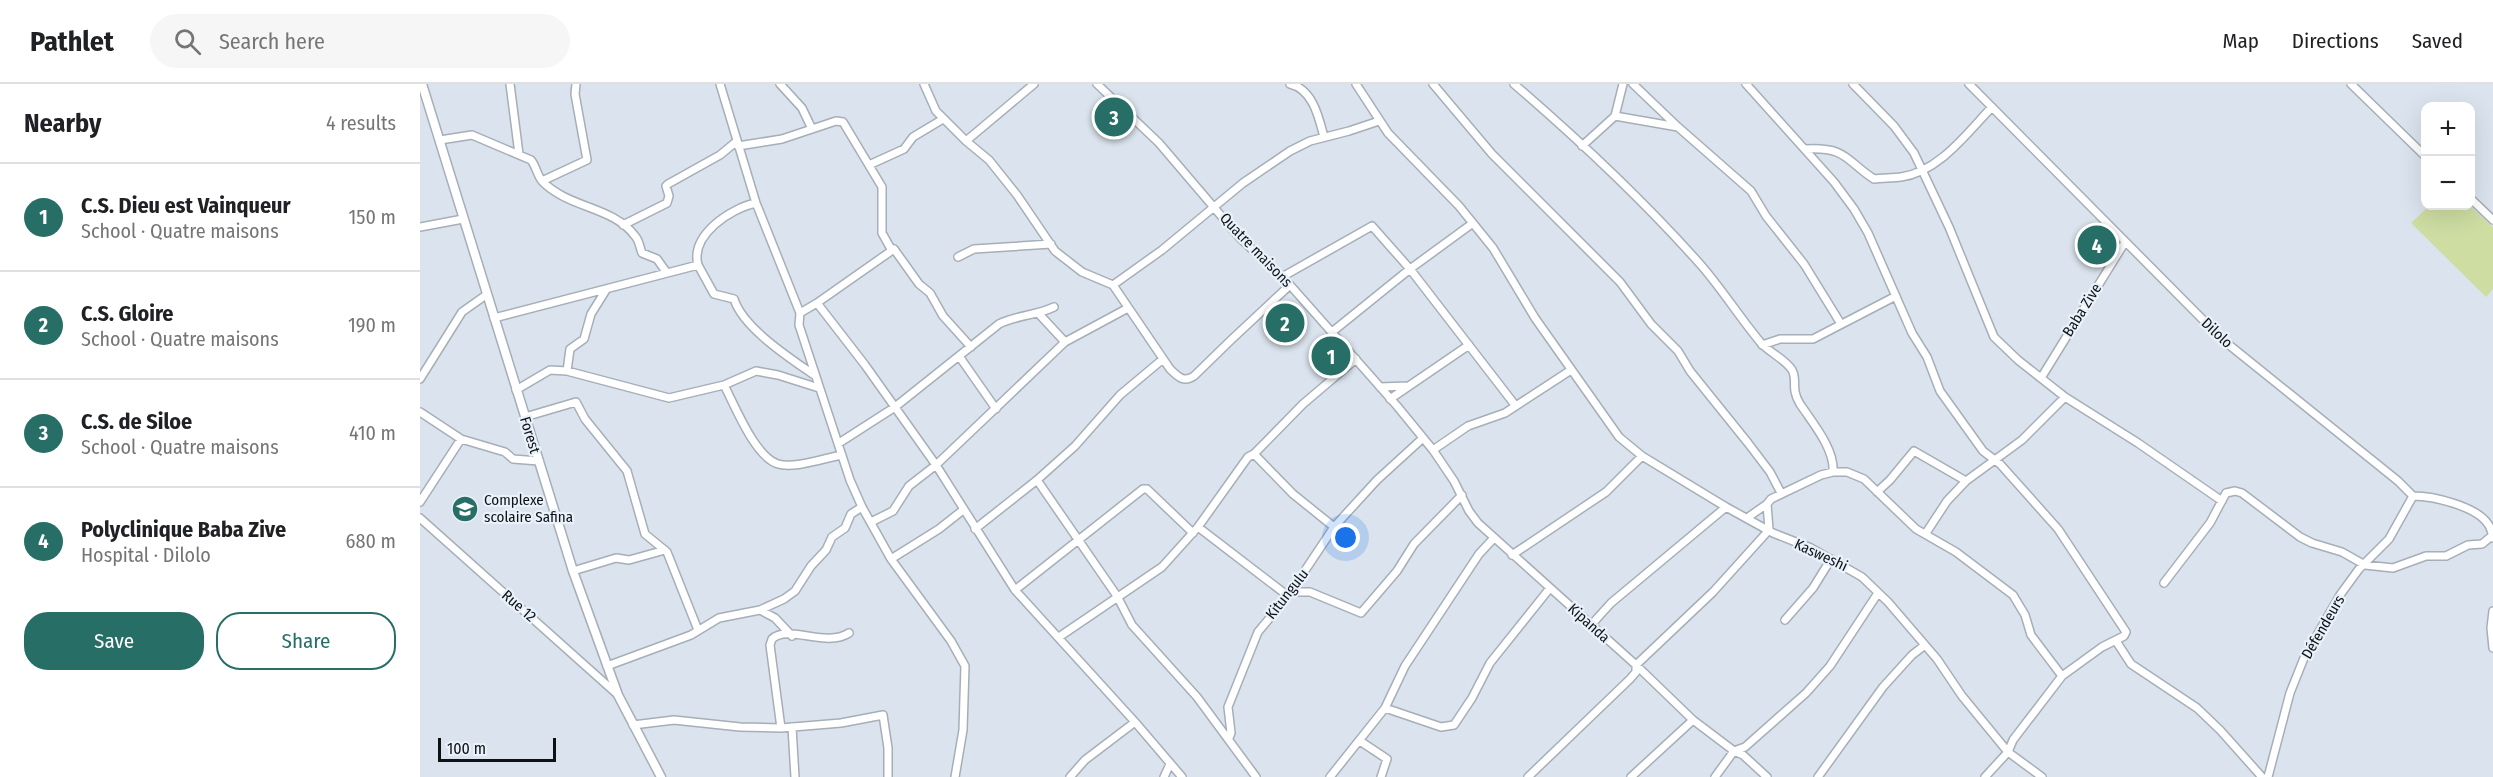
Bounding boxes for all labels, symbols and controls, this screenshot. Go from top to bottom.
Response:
search box [150,14,570,68]
text: Pathlet [30,25,114,58]
icon: search [171,25,204,58]
text: Search here [219,28,325,55]
text: Map [2222,28,2259,54]
text: Directions [2292,28,2379,54]
text: Saved [2412,28,2463,54]
pin: 3 [1094,94,1134,140]
map controls [2421,102,2475,210]
button: + [2421,102,2475,156]
text: Nearby [24,108,101,139]
text: 4 results [326,111,396,135]
button: − [2421,156,2475,210]
text: C.S. Dieu est Vainqueur [81,192,291,219]
text: 1 [39,205,48,229]
text: 150 m [349,205,396,229]
street label: Quatre maisons [1216,209,1296,291]
text: School · Quatre maisons [81,219,279,243]
pin: 4 [2078,222,2116,268]
street label: Baba Zive [2059,280,2105,340]
text: C.S. Gloire [81,300,174,327]
pin: 2 [1266,300,1304,346]
text: 2 [39,313,48,337]
text: 190 m [348,313,396,337]
street label: Dilolo [2198,314,2236,352]
text: School · Quatre maisons [81,327,279,351]
pin: 1 [1312,334,1350,378]
text: C.S. de Siloe [81,408,192,435]
street label: Forest [516,414,544,456]
text: 3 [39,421,48,445]
text: 410 m [349,421,396,445]
text: School · Quatre maisons [81,435,279,459]
place label: Complexe scolaire Safina [484,491,573,526]
school or university icon: Complexe scolaire Safina [450,494,480,524]
text: Polyclinique Baba Zive [81,516,286,543]
your location [1331,523,1360,552]
text: 4 [38,529,49,553]
text: 680 m [346,529,396,553]
street label: Kasweshi [1792,535,1850,575]
text: Hospital · Dilolo [81,543,211,567]
street label: Kitungulu [1262,565,1312,623]
street label: Rue 12 [498,586,540,626]
street label: Défendeurs [2298,592,2348,662]
street label: Kipanda [1564,600,1614,646]
button: Save [24,612,204,670]
button: Share [216,612,396,670]
scale bar [438,735,556,762]
text: 100 m [447,739,486,758]

